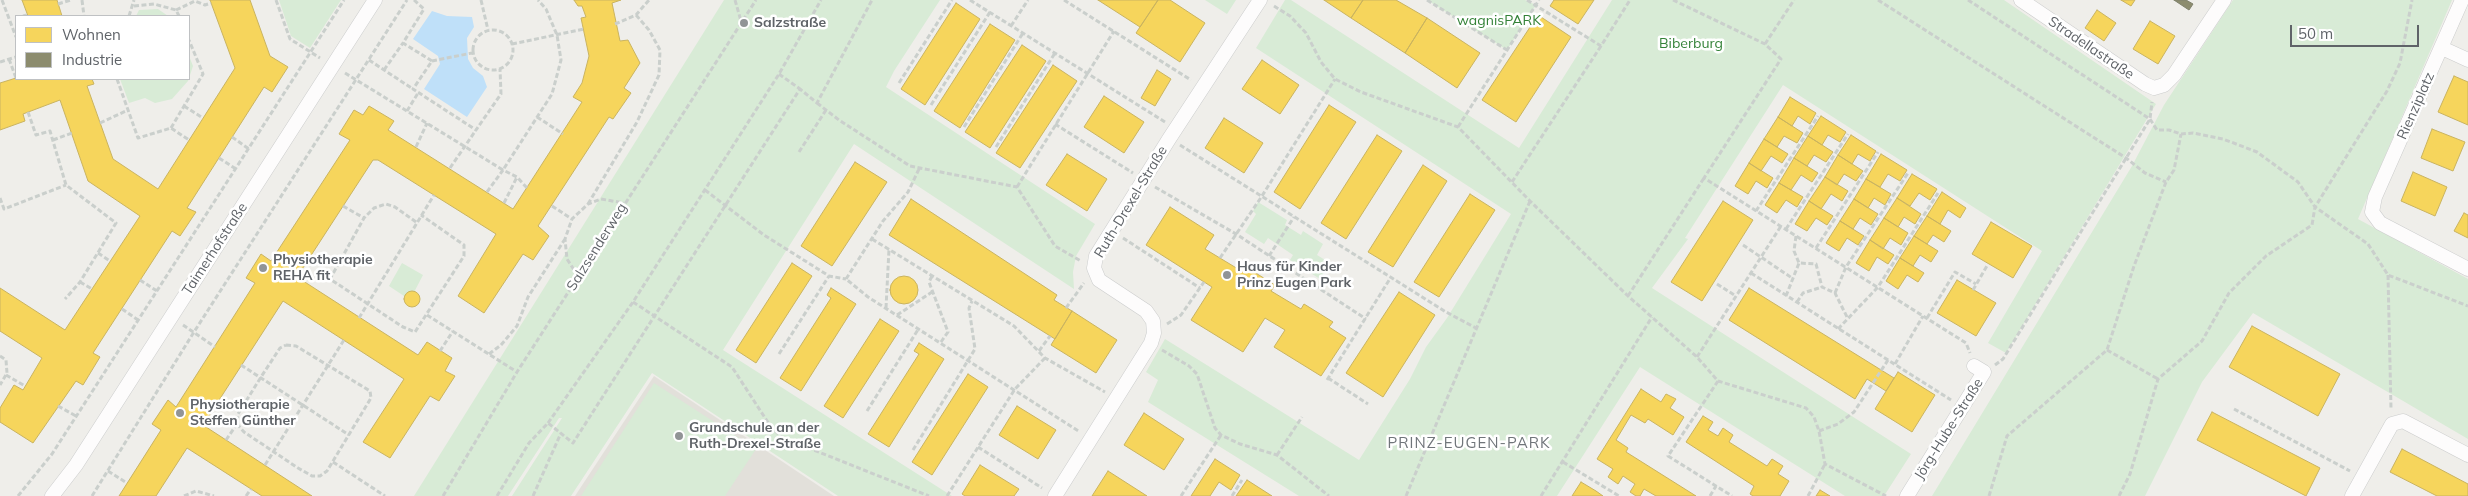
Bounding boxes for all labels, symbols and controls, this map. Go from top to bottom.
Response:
park label: wagnisPARK [1457,13,1541,29]
street label: Stradellastraße [2045,13,2137,83]
legend [15,15,190,80]
place label: Salzstraße [754,15,826,31]
scale bar [2293,15,2422,47]
marker: Salzstraße [738,17,750,29]
text: 50 m [2298,24,2333,43]
text: Wohnen [62,25,121,44]
park label: Biberburg [1659,36,1723,52]
text: Industrie [62,50,122,69]
street label: Rienziplatz [2394,70,2438,142]
street label: Ruth-Drexel-Straße [1091,143,1171,261]
street label: Taimerhofstraße [179,200,251,298]
street label: Salzsenderweg [563,200,631,294]
place label: Physiotherapie REHA fit [273,252,373,284]
place label: Haus für Kinder Prinz Eugen Park [1237,259,1351,292]
marker: Physiotherapie REHA fit [257,262,269,274]
marker: Haus für Kinder Prinz Eugen Park [1221,269,1233,281]
street label: Jörg-Hube-Straße [1911,375,1987,483]
place label: Physiotherapie Steffen Günther [190,397,296,430]
marker: Physiotherapie Steffen Günther [174,407,186,419]
place label: Grundschule an der Ruth-Drexel-Straße [689,420,821,452]
marker: Grundschule an der Ruth-Drexel-Straße [673,430,685,442]
district label: PRINZ-EUGEN-PARK [1385,434,1553,452]

